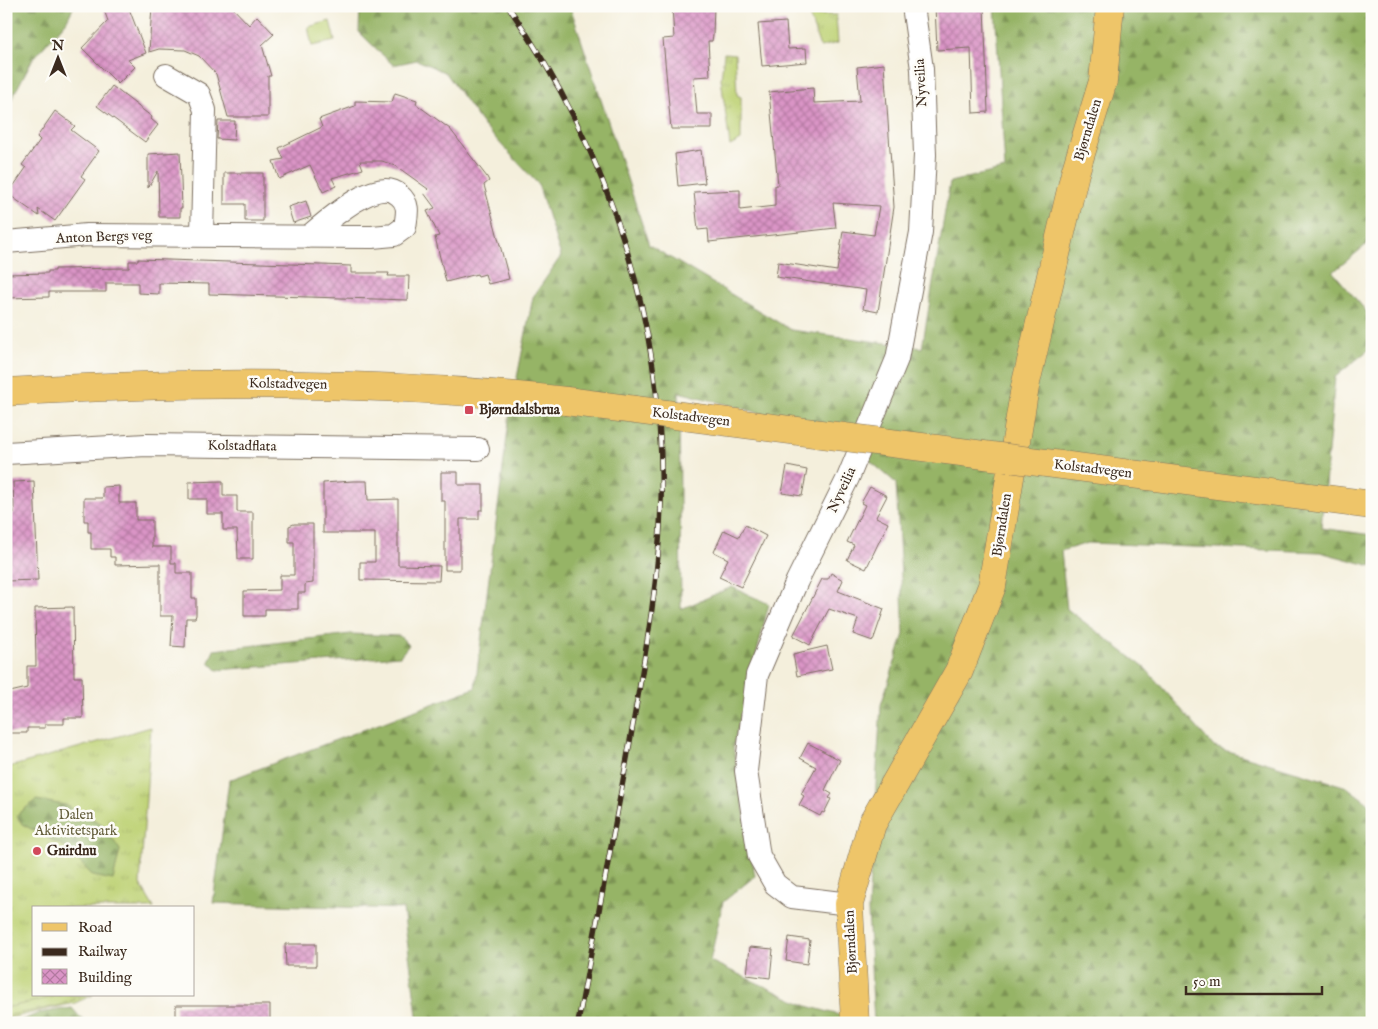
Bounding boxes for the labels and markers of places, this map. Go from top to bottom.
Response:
place label: Bjørndalsbrua [479,401,561,419]
marker: Bjørndalsbrua [463,404,475,416]
place label: Gnirdnu [47,842,97,860]
marker: Gnirdnu [31,845,43,857]

